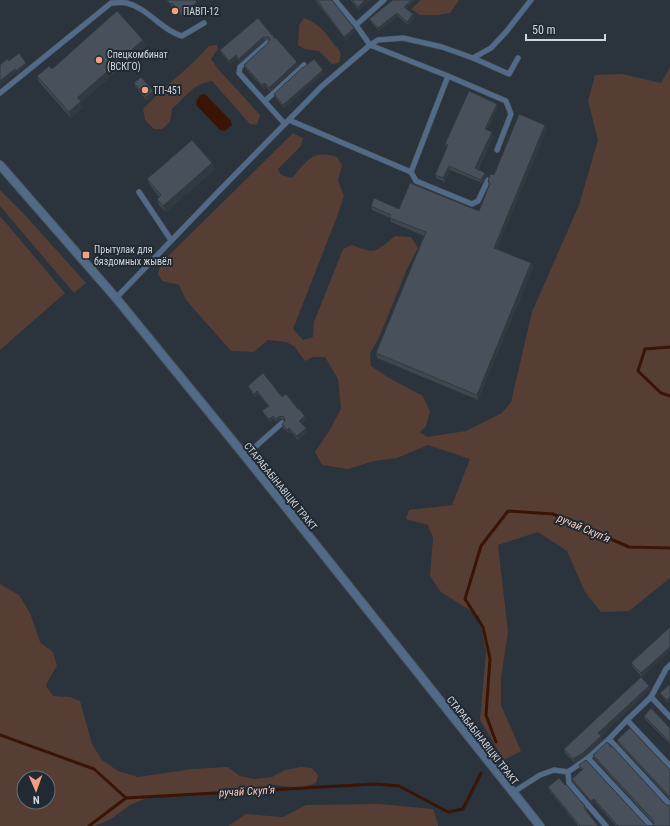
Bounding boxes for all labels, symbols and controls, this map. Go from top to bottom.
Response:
marker: ПАВП-12 [170,6,180,16]
place label: ПАВП-12 [183,6,219,17]
scale bar [526,16,605,42]
text: 50 m [532,23,556,37]
place label: Спецкомбинат (ВСКГО) [107,49,168,73]
marker: Спецкомбинат (ВСКГО) [94,55,104,65]
marker: ТП-451 [140,85,150,95]
place label: ТП-451 [153,85,182,96]
place label: Прытулак для бяздомных жывёл [94,244,172,267]
marker: Прытулак для бяздомных жывёл [81,250,91,260]
street label: СТАРАБАБІНАВІЦКІ ТРАКТ [242,440,319,532]
water label: ручай Скупʼя [555,511,612,545]
street label: СТАРАБАБІНАВІЦКІ ТРАКТ [445,694,521,787]
north arrow [16,770,56,810]
water label: ручай Скупʼя [218,784,275,800]
text: N [32,793,40,806]

